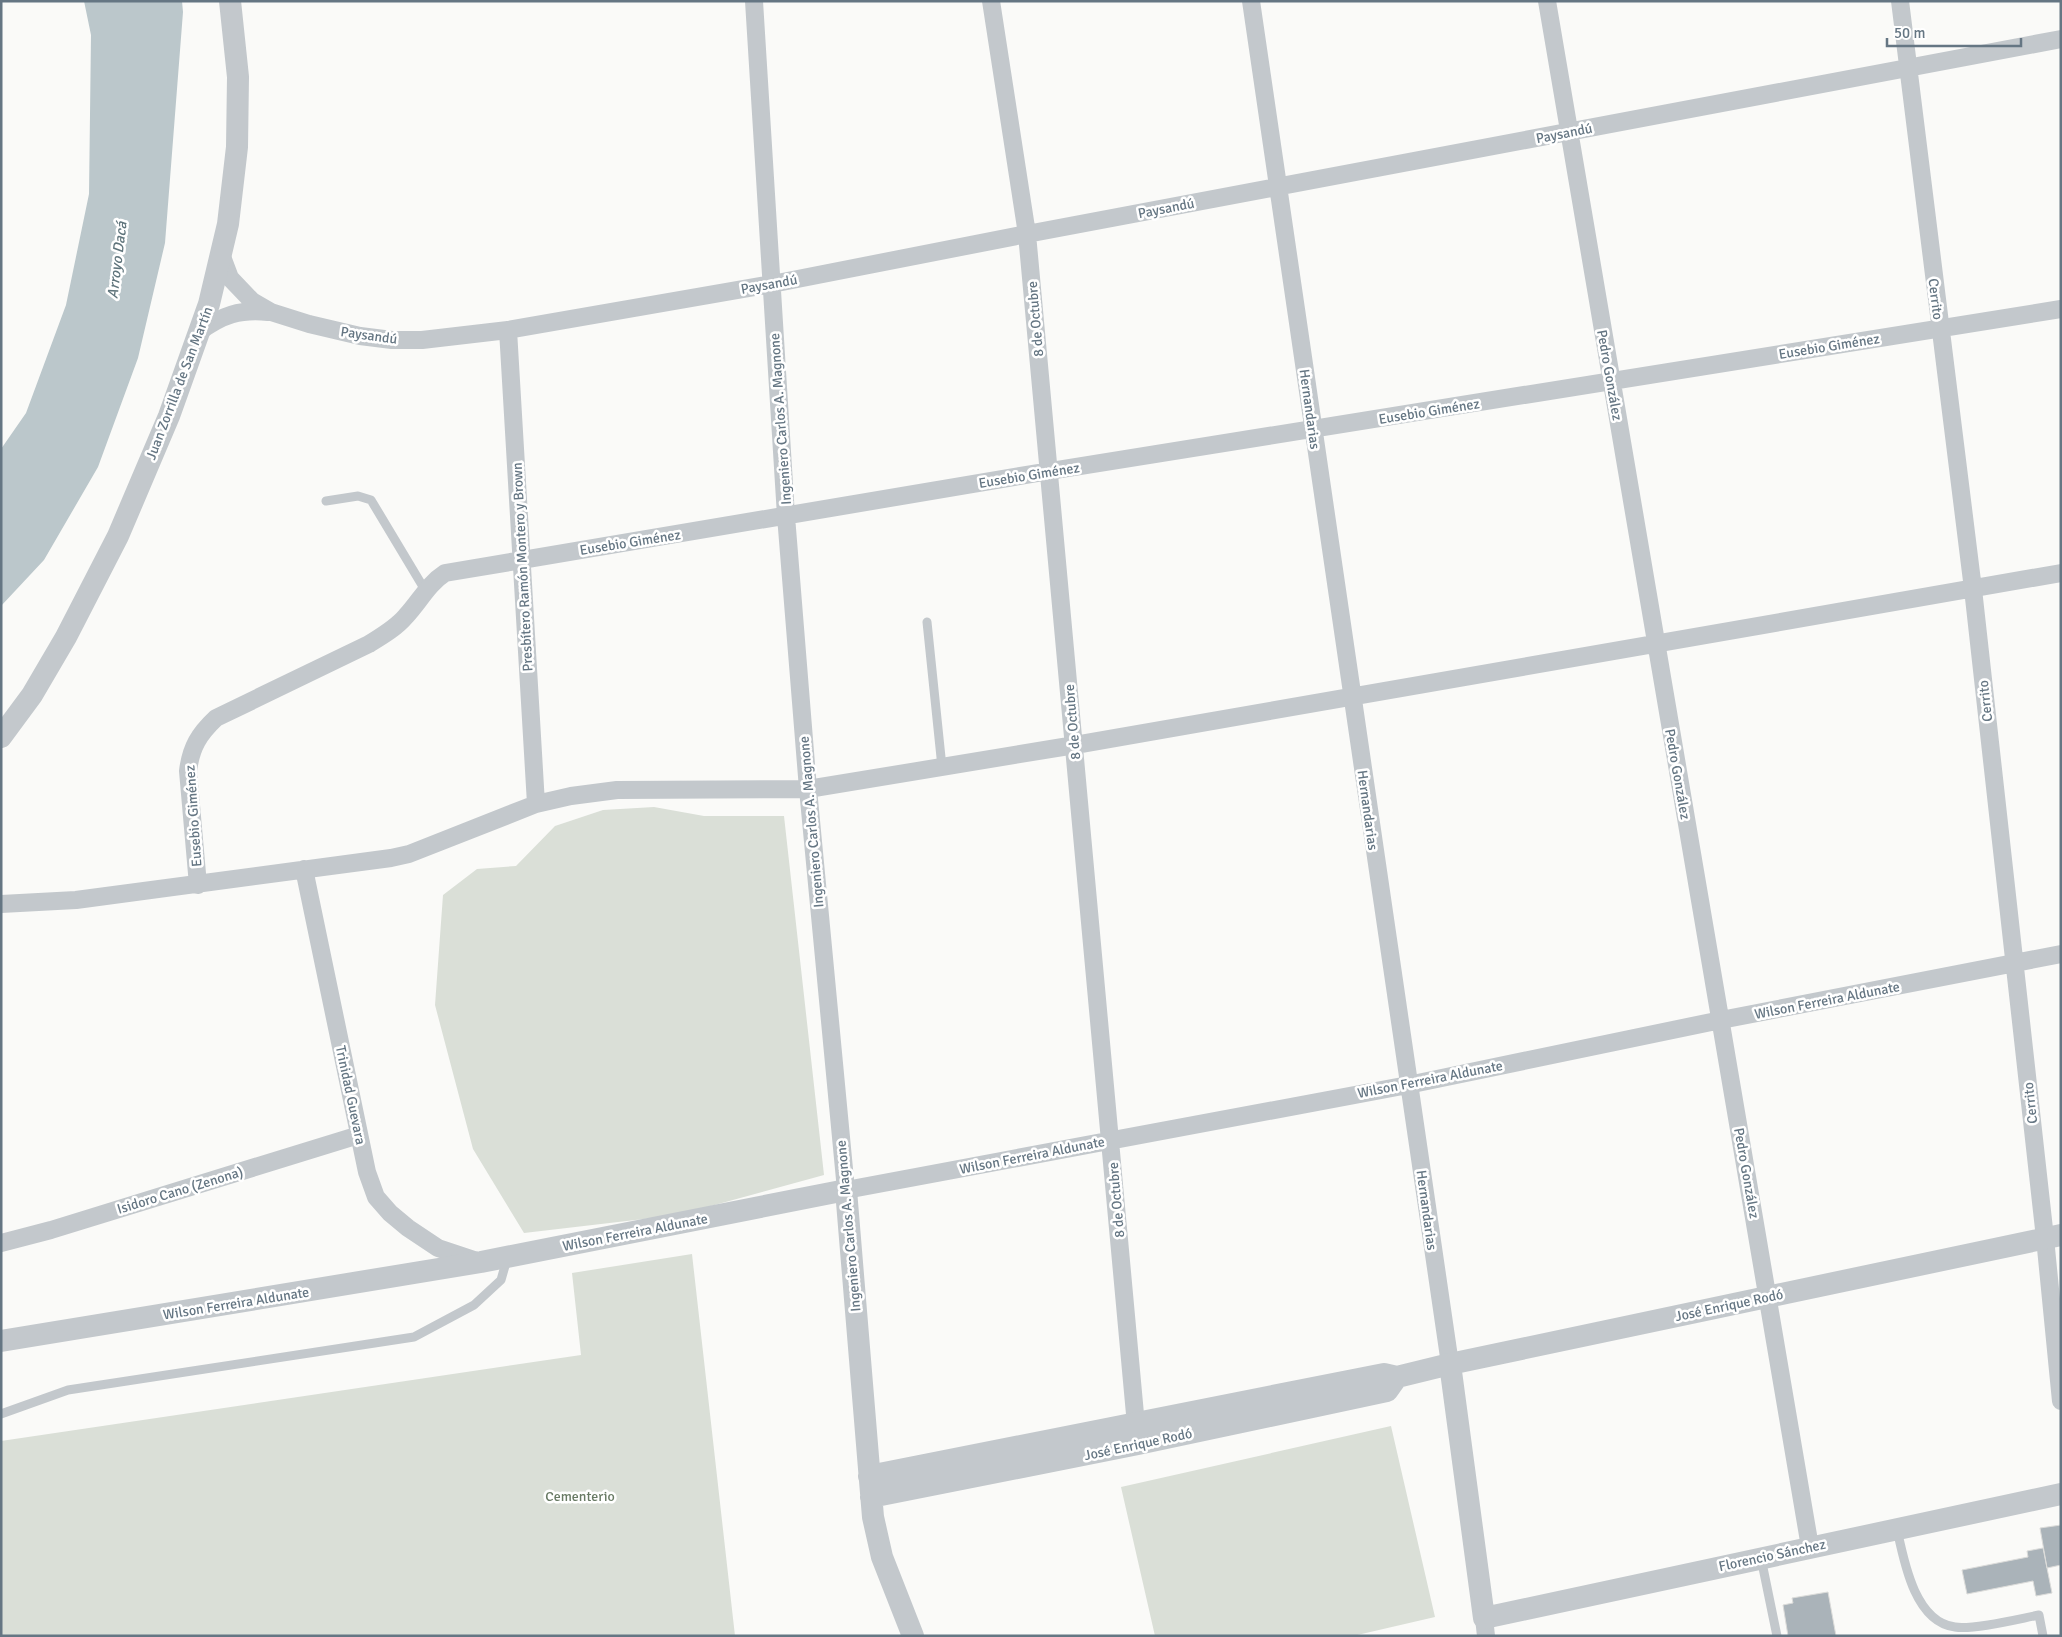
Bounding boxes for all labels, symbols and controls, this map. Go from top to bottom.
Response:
scale bar [1887,15,2021,47]
text: 50 m [1894,24,1925,42]
street label: Paysandú [1534,120,1594,147]
street label: Paysandú [1136,195,1196,222]
water label: Arroyo Dacá [103,219,131,299]
street label: Paysandú [740,271,799,298]
street label: Cerrito [1925,277,1946,321]
street label: 8 de Octubre [1024,280,1047,357]
street label: Juan Zorrilla de San Martín [142,304,217,462]
street label: Paysandú [340,323,398,348]
street label: Pedro González [1593,328,1626,422]
street label: Eusebio Giménez [1777,330,1881,363]
street label: Ingeniero Carlos A. Magnone [766,333,795,505]
street label: Hernandarias [1295,368,1324,450]
street label: Eusebio Giménez [1377,395,1481,428]
street label: Eusebio Giménez [977,459,1081,492]
street label: Presbítero Ramón Montero y Brown [509,462,536,672]
street label: Eusebio Giménez [578,526,682,559]
street label: Cerrito [1975,679,1996,723]
street label: 8 de Octubre [1061,683,1084,760]
street label: Pedro González [1661,727,1694,821]
street label: Ingeniero Carlos A. Magnone [796,736,827,908]
street label: Eusebio Giménez [181,765,206,867]
street label: Hernandarias [1353,769,1382,851]
street label: Wilson Ferreira Aldunate [1753,978,1901,1023]
street label: Trinidad Guevara [332,1044,369,1146]
street label: Wilson Ferreira Aldunate [1356,1057,1504,1102]
street label: Cerrito [2020,1081,2041,1125]
street label: Pedro González [1730,1126,1763,1220]
street label: Wilson Ferreira Aldunate [958,1133,1106,1178]
street label: Ingeniero Carlos A. Magnone [833,1140,864,1312]
street label: 8 de Octubre [1105,1161,1128,1238]
street label: Isidoro Cano (Zenona) [115,1163,245,1218]
street label: Hernandarias [1412,1169,1441,1251]
street label: Wilson Ferreira Aldunate [561,1210,709,1255]
street label: Wilson Ferreira Aldunate [162,1284,310,1323]
street label: José Enrique Rodó [1674,1286,1785,1325]
street label: José Enrique Rodó [1083,1425,1194,1464]
park label: Cementerio [545,1488,615,1505]
street label: Florencio Sánchez [1717,1536,1827,1575]

